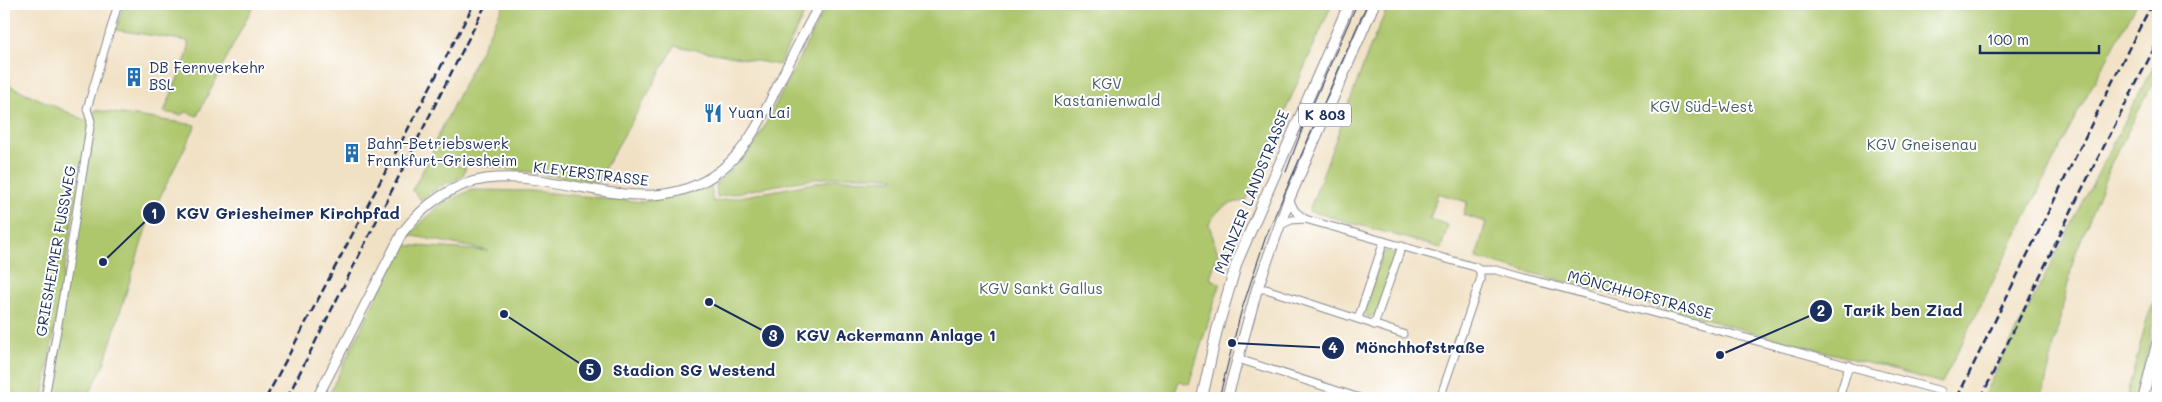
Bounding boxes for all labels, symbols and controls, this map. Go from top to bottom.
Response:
scale bar [1980,22,2098,54]
text: 100 m [1987,29,2029,49]
place label: DB Fernverkehr BSL [149,57,265,94]
building icon: DB Fernverkehr BSL [123,66,145,88]
park label: KGV Kastanienwald [1054,73,1160,110]
park label: KGV Süd-West [1650,96,1754,116]
restaurant icon: Yuan Lai [702,102,724,124]
place label: Yuan Lai [728,102,790,122]
road number: K 803 [1299,104,1351,126]
street label: MAINZER LANDSTRASSE [1209,106,1293,277]
place label: Bahn-Betriebswerk Frankfurt-Griesheim [367,133,517,170]
park label: KGV Gneisenau [1867,134,1977,154]
building icon: Bahn-Betriebswerk Frankfurt-Griesheim [341,142,363,164]
street label: KLEYERSTRASSE [532,156,650,190]
street label: GRIESHEIMER FUSSWEG [30,164,80,338]
callout: KGV Griesheimer Kirchpfad [141,198,410,229]
text: KGV Griesheimer Kirchpfad [176,202,400,223]
text: 1 [151,203,157,223]
street label: MÖNCHHOFSTRASSE [1565,265,1715,323]
park label: KGV Sankt Gallus [979,278,1103,298]
callout: Tarik ben Ziad [1809,295,1973,326]
text: Tarik ben Ziad [1844,299,1962,320]
text: 2 [1817,300,1825,320]
callout: KGV Ackermann Anlage 1 [761,320,1005,351]
text: KGV Ackermann Anlage 1 [796,324,996,345]
text: 3 [768,325,778,345]
callout: Mönchhofstraße [1320,332,1495,363]
text: Mönchhofstraße [1355,336,1485,357]
text: 4 [1328,337,1338,357]
callout: Stadion SG Westend [578,355,785,386]
text: 5 [586,359,595,379]
text: Stadion SG Westend [613,359,775,380]

